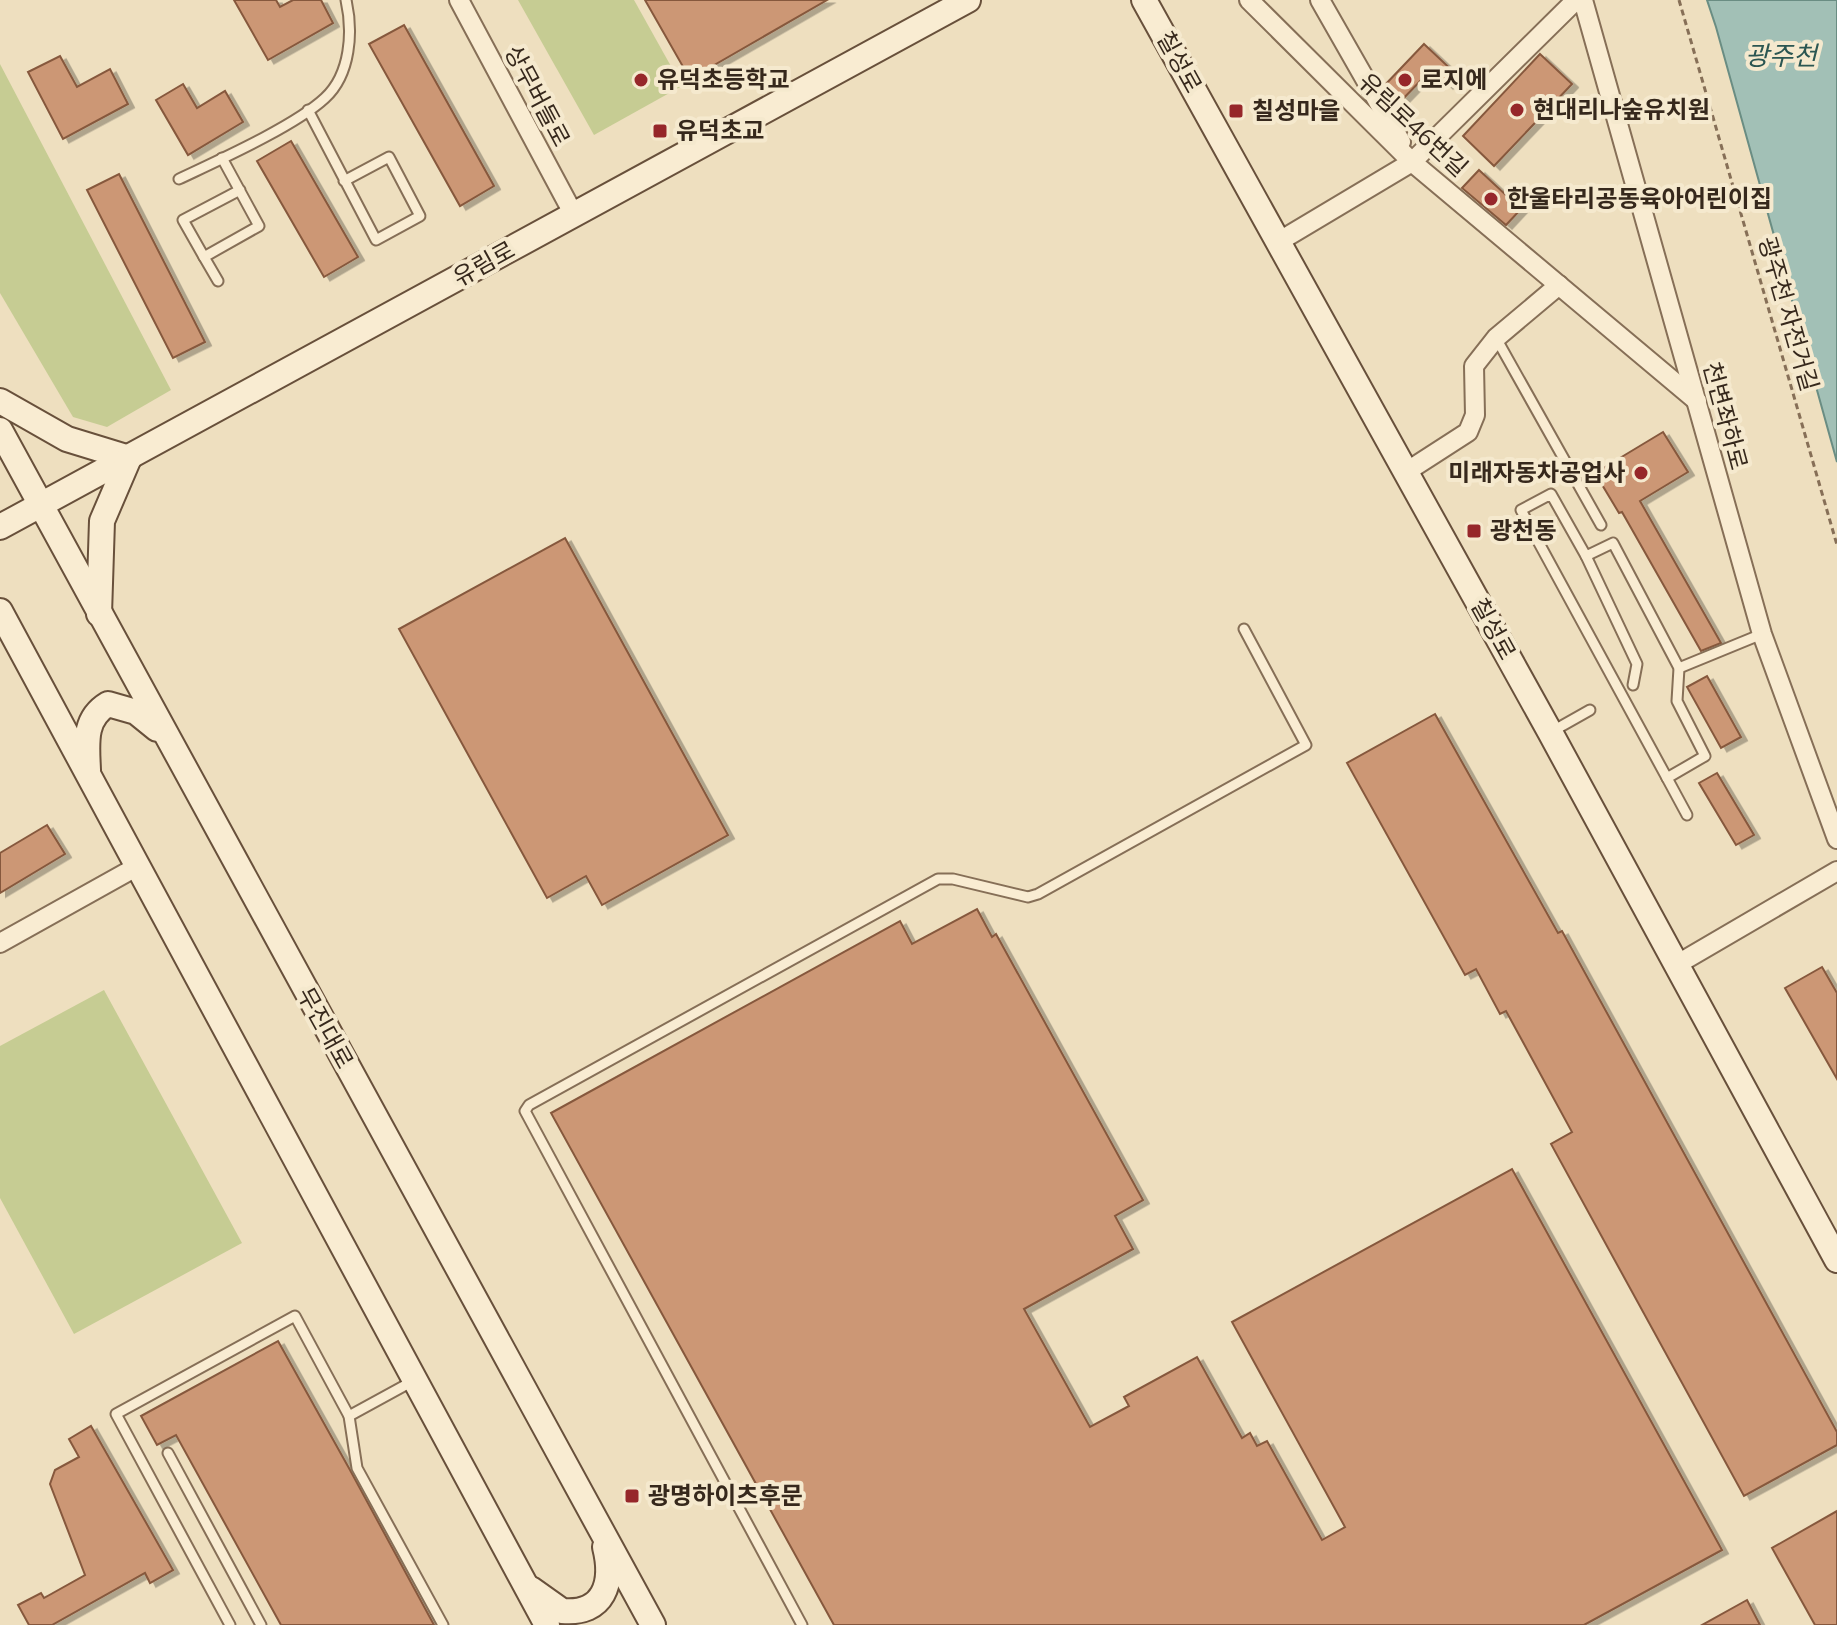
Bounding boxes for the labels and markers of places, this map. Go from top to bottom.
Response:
place label: 유덕초등학교 [657,66,789,94]
place label: 로지에 [1421,66,1487,94]
marker: 유덕초등학교 [632,71,650,89]
marker: 로지에 [1396,71,1414,89]
place label: 현대리나숲유치원 [1533,96,1710,124]
place label: 칠성마을 [1252,97,1340,125]
marker: 현대리나숲유치원 [1508,101,1526,119]
marker: 칠성마을 [1227,102,1245,120]
place label: 유덕초교 [676,117,764,145]
marker: 유덕초교 [651,122,669,140]
place label: 한울타리공동육아어린이집 [1507,185,1772,213]
marker: 한울타리공동육아어린이집 [1482,190,1500,208]
place label: 미래자동차공업사 [1448,459,1625,487]
marker: 미래자동차공업사 [1632,464,1650,482]
place label: 광천동 [1490,517,1556,545]
marker: 광천동 [1465,522,1483,540]
place label: 광명하이츠후문 [648,1482,803,1510]
marker: 광명하이츠후문 [623,1487,641,1505]

